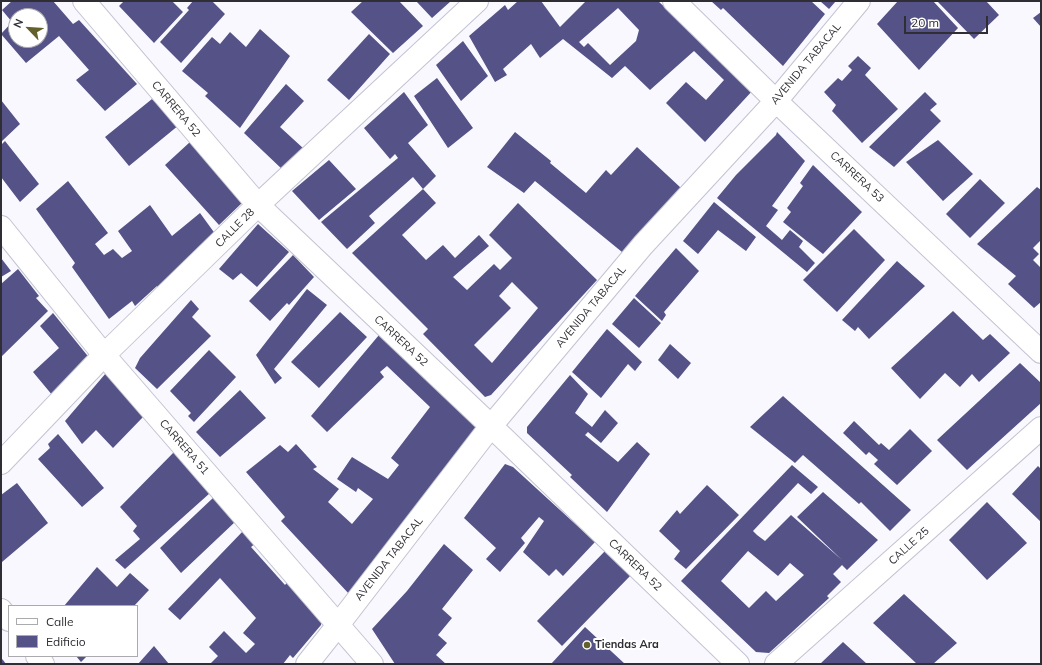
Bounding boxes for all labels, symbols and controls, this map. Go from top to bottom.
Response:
north arrow [8,8,48,48]
scale bar [906,8,990,34]
text: 20 m [911,15,939,30]
text: N [10,17,26,30]
street label: AVENIDA TABACAL [768,21,844,107]
street label: CARRERA 52 [149,78,203,140]
street label: CARRERA 53 [827,149,887,205]
street label: CALLE 28 [213,206,257,250]
street label: AVENIDA TABACAL [553,264,629,350]
street label: CARRERA 52 [371,313,431,369]
street label: CARRERA 51 [156,417,212,477]
street label: AVENIDA TABACAL [352,515,426,603]
street label: CALLE 25 [886,524,932,568]
street label: CARRERA 52 [606,536,664,594]
legend [8,605,138,657]
text: Calle [46,614,73,629]
text: Edificio [46,634,86,649]
place label: Tiendas Ara [595,638,659,652]
marker: Tiendas Ara [582,640,592,650]

